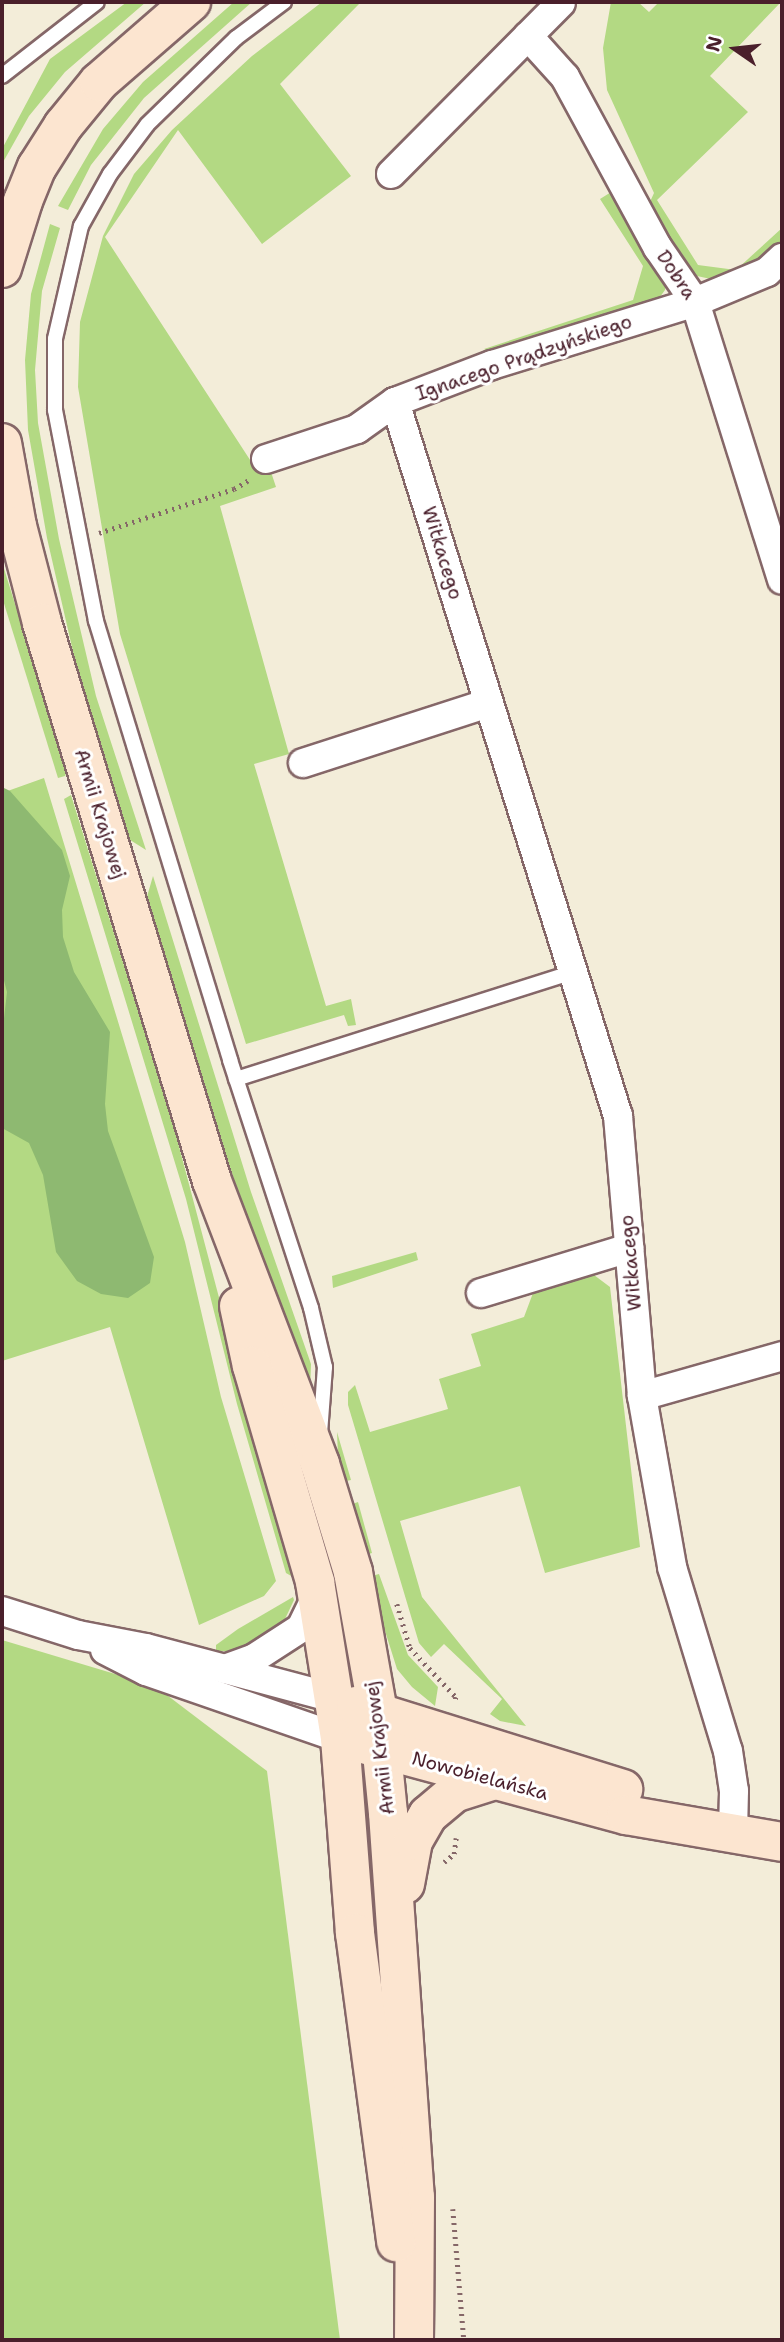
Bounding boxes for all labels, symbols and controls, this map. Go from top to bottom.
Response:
north arrow [700,14,770,84]
text: N [700,33,728,54]
street label: Dobra [651,246,701,304]
street label: Ignacego Prądzyńskiego [413,310,635,406]
street label: Witkacego [417,504,467,602]
street label: Armii Krajowej [69,746,131,882]
street label: Witkacego [615,1214,647,1312]
street label: Armii Krajowej [360,1680,400,1816]
street label: Nowobielańska [409,1747,551,1805]

